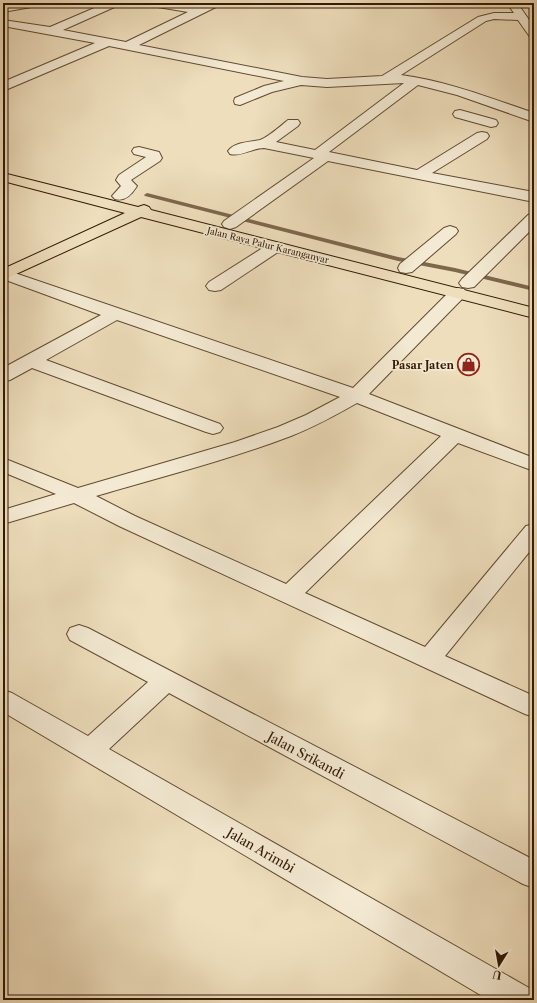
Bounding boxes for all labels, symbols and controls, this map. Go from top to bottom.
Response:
street label: Jalan Raya Palur Karanganyar [204,224,330,266]
shop icon: Pasar Jaten [456,352,482,378]
place label: Pasar Jaten [392,358,454,372]
street label: Jalan Srikandi [263,727,347,782]
street label: Jalan Arimbi [222,823,298,876]
north arrow [479,945,519,985]
text: U [491,967,503,983]

